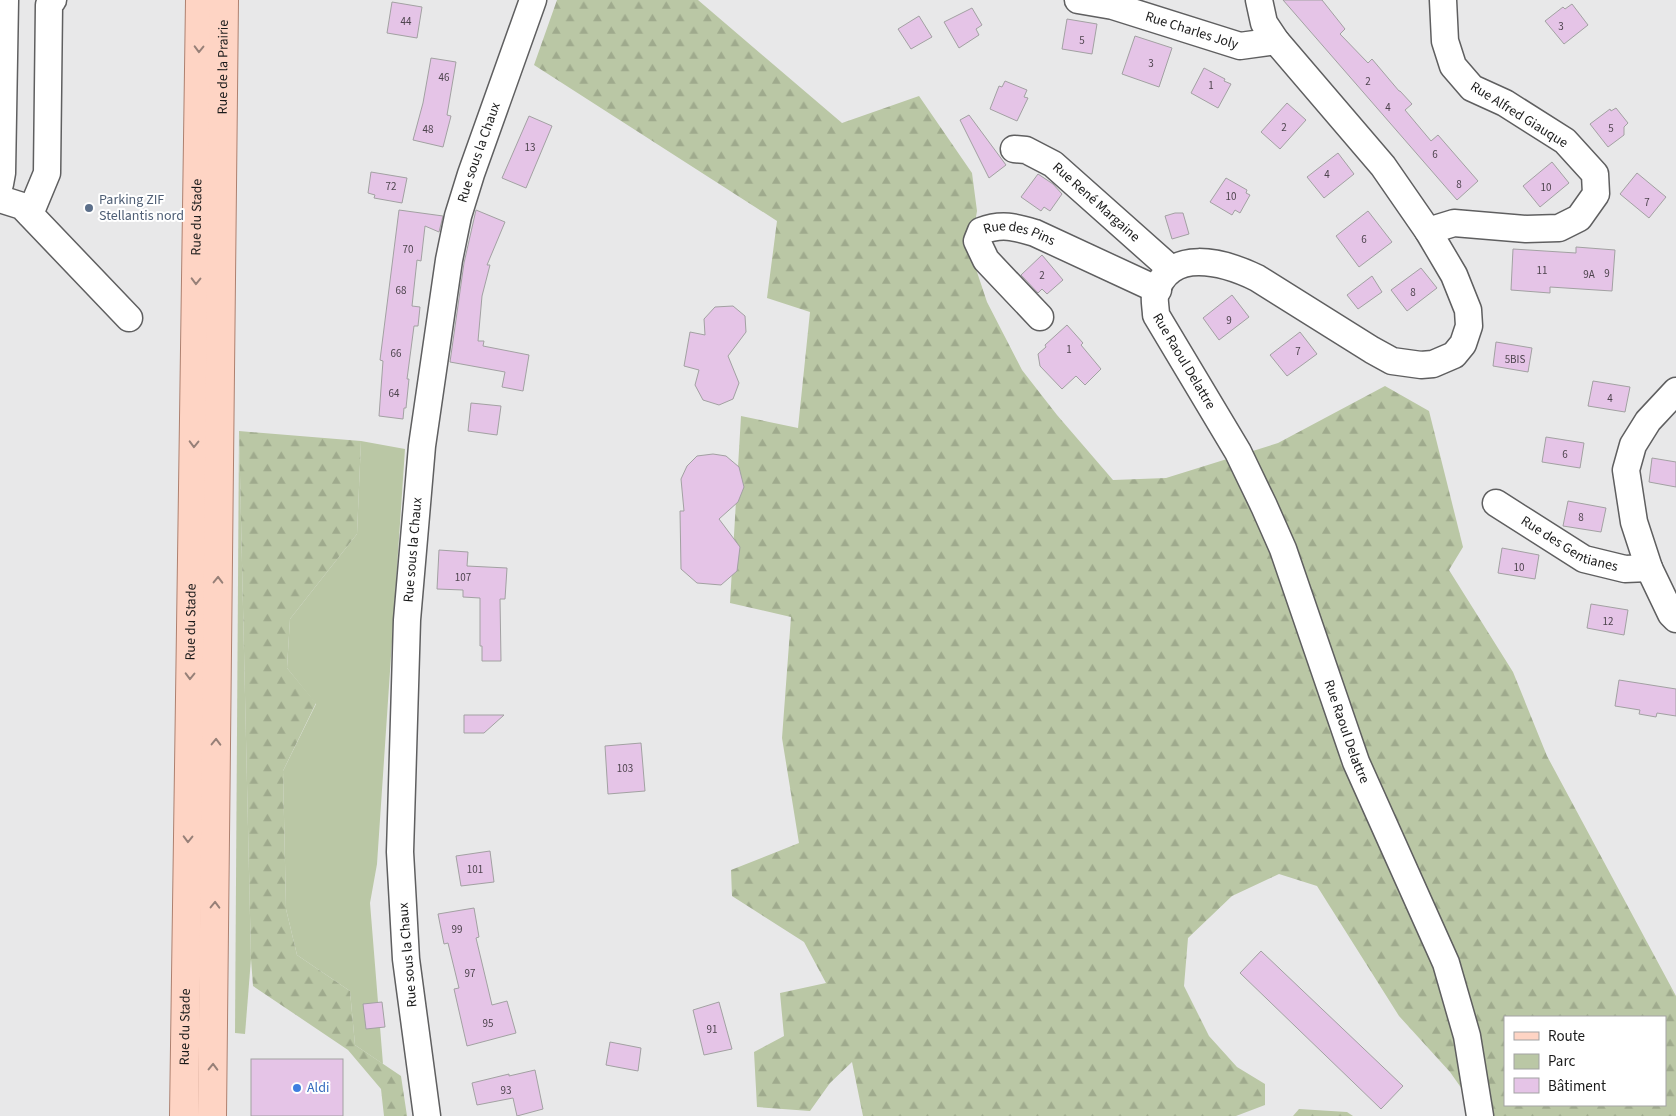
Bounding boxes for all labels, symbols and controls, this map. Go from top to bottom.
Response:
street label: Rue Charles Joly [1143,7,1241,55]
house number: 44 [401,14,412,29]
house number: 3 [1558,19,1564,34]
street label: Rue de la Prairie [213,20,234,114]
house number: 5 [1079,33,1085,48]
one-way arrow [194,45,204,53]
house number: 3 [1148,56,1154,71]
house number: 46 [439,70,450,85]
house number: 2 [1365,74,1371,89]
street label: Rue Alfred Giauque [1466,77,1572,153]
house number: 1 [1208,78,1214,93]
street label: Rue sous la Chaux [453,99,506,205]
house number: 4 [1385,100,1391,115]
house number: 2 [1281,120,1287,135]
house number: 5 [1608,121,1614,136]
house number: 48 [423,122,434,137]
house number: 13 [525,140,535,155]
house number: 6 [1432,147,1438,162]
street label: Rue René Margaine [1048,158,1144,247]
house number: 4 [1324,167,1330,182]
house number: 8 [1456,177,1462,192]
street label: Rue du Stade [186,178,207,256]
house number: 72 [386,179,396,194]
house number: 10 [1541,180,1551,195]
house number: 10 [1226,189,1236,204]
place label: Parking ZIF Stellantis nord [99,190,184,226]
house number: 7 [1644,195,1650,210]
marker: Parking ZIF Stellantis nord [83,202,95,214]
street label: Rue des Pins [981,216,1059,251]
house number: 6 [1361,232,1367,247]
house number: 70 [403,242,413,257]
house number: 11 [1537,263,1547,278]
house number: 9 [1604,266,1610,281]
house number: 9A [1583,267,1595,282]
house number: 2 [1039,268,1045,283]
one-way arrow [191,278,201,285]
house number: 68 [396,283,407,298]
house number: 8 [1410,285,1416,300]
street label: Rue Raoul Delattre [1147,310,1220,413]
house number: 9 [1226,313,1232,328]
house number: 1 [1066,342,1072,357]
house number: 7 [1295,344,1301,359]
house number: 66 [391,346,402,361]
house number: 5BIS [1505,352,1525,367]
house number: 64 [389,386,400,401]
house number: 4 [1607,391,1613,406]
one-way arrow [188,440,199,448]
house number: 6 [1562,447,1568,462]
street label: Rue sous la Chaux [399,496,428,603]
house number: 8 [1578,510,1584,525]
street label: Rue des Gentianes [1517,511,1620,577]
house number: 10 [1514,560,1524,575]
house number: 107 [455,570,471,585]
one-way arrow [213,576,223,584]
street label: Rue du Stade [181,583,202,661]
house number: 12 [1603,614,1613,629]
one-way arrow [185,672,195,680]
street label: Rue Raoul Delattre [1319,677,1374,787]
one-way arrow [211,738,221,746]
house number: 103 [617,761,633,776]
one-way arrow [183,835,193,843]
house number: 101 [467,862,483,877]
one-way arrow [210,901,220,908]
street label: Rue sous la Chaux [393,901,423,1008]
house number: 99 [452,922,462,937]
house number: 97 [465,966,475,981]
street label: Rue du Stade [175,988,196,1066]
house number: 95 [483,1016,493,1031]
legend [1504,1016,1666,1106]
house number: 91 [707,1022,717,1037]
text: Route [1548,1026,1585,1047]
text: Parc [1548,1051,1575,1072]
one-way arrow [208,1063,218,1071]
text: Bâtiment [1548,1076,1606,1097]
place label: Aldi [307,1078,329,1098]
marker: Aldi [291,1082,303,1094]
house number: 93 [501,1083,511,1098]

